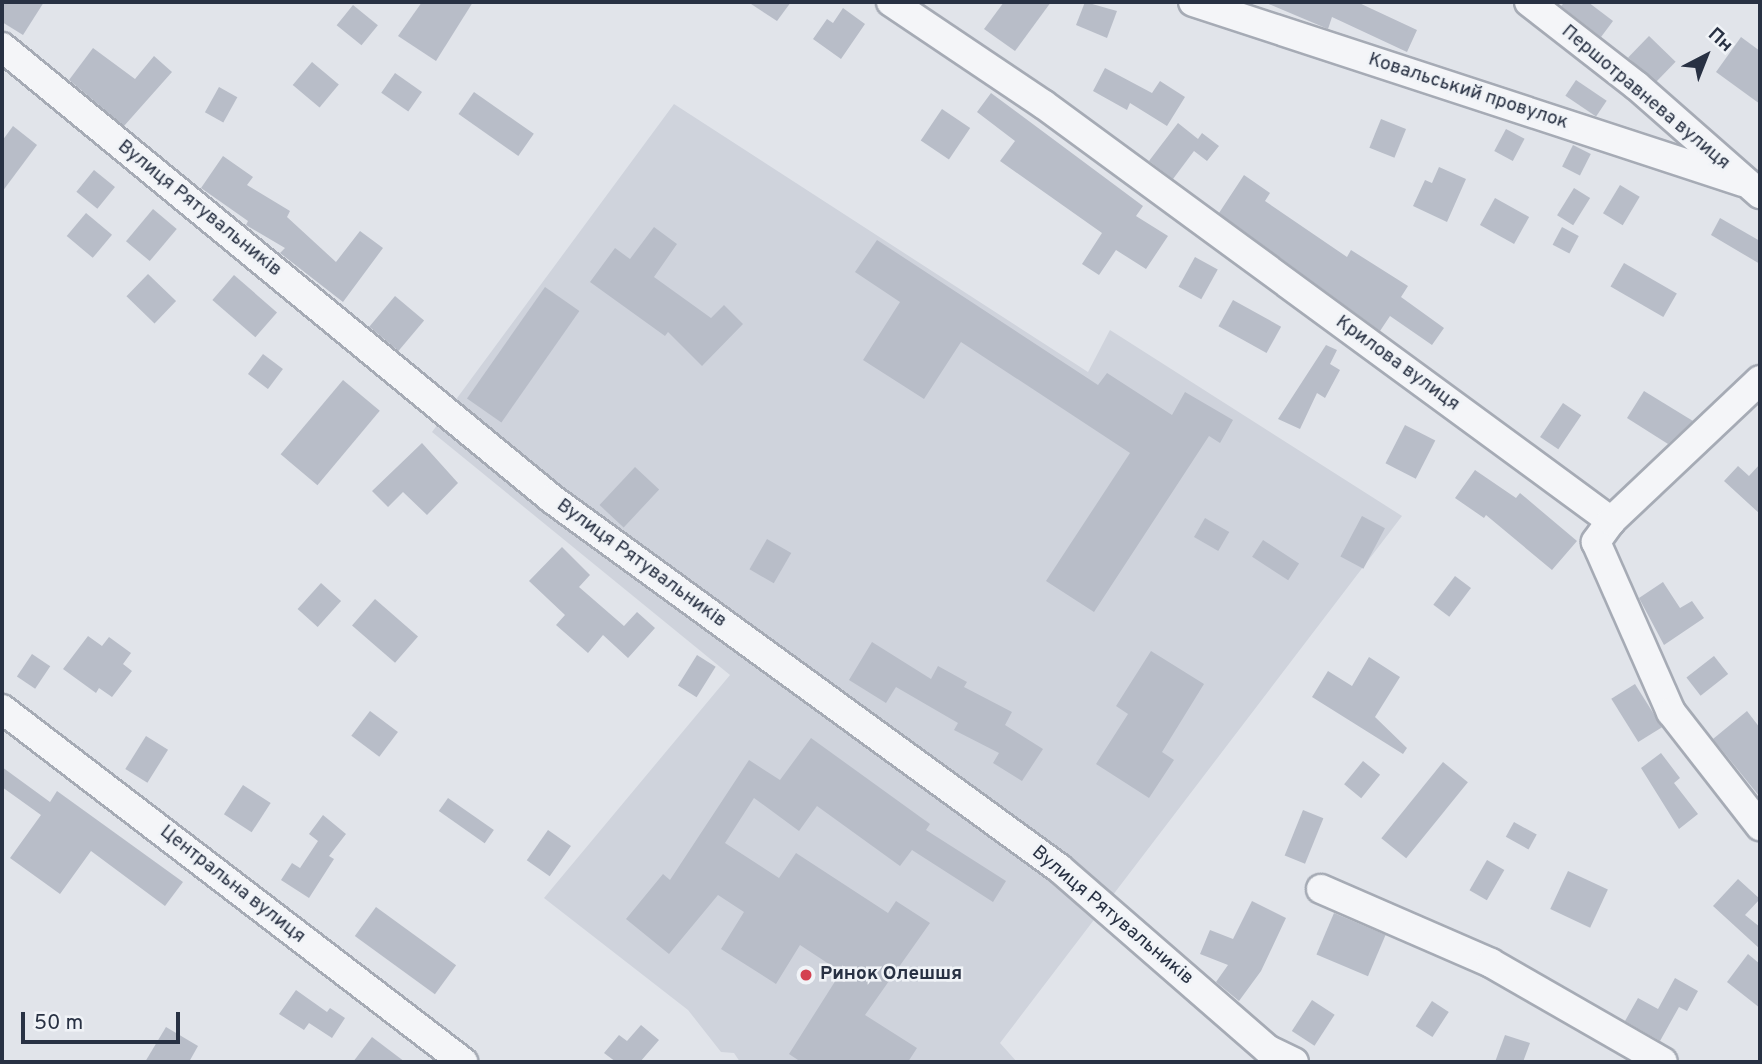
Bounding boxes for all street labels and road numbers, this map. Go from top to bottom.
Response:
street label: Першотравнева вулиця [1556,21,1734,175]
street label: Ковальський провулок [1365,49,1571,135]
street label: Вулиця Рятувальників [112,136,286,282]
street label: Крилова вулиця [1331,311,1463,417]
street label: Вулиця Рятувальників [552,495,730,633]
street label: Центральна вулиця [155,821,309,949]
street label: Вулиця Рятувальників [1026,842,1198,990]

